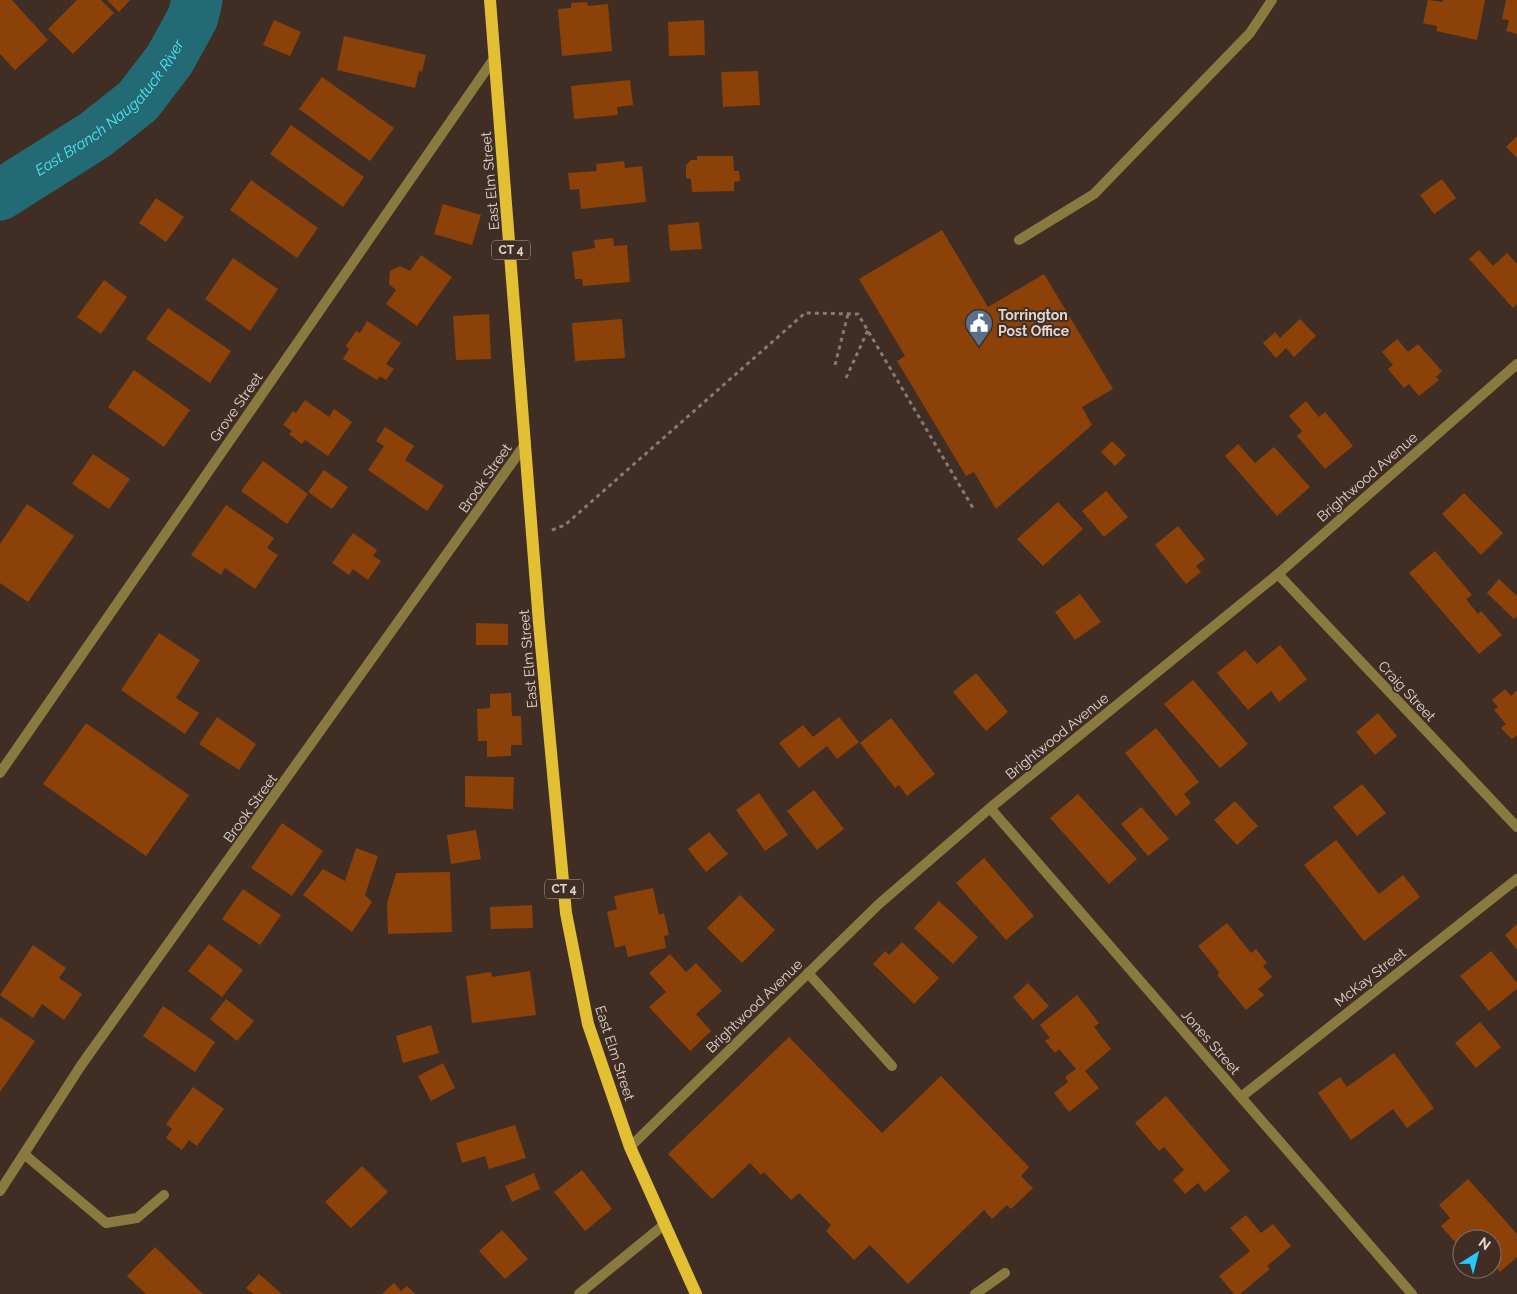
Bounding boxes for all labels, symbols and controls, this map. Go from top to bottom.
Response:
water label: East Branch Naugatuck River [32,36,188,180]
street label: East Elm Street [478,131,502,231]
road number: CT 4 [492,240,530,260]
place label: Torrington Post Office [998,307,1070,339]
public building icon: Torrington Post Office [964,308,994,347]
street label: Grove Street [206,369,266,445]
street label: Brightwood Avenue [1314,429,1420,525]
street label: Brook Street [455,440,515,516]
street label: East Elm Street [516,609,540,709]
street label: Craig Street [1375,658,1439,725]
street label: Brightwood Avenue [1002,690,1112,782]
street label: Brook Street [220,770,280,845]
road number: CT 4 [545,880,583,899]
street label: McKay Street [1331,944,1409,1010]
street label: Brightwood Avenue [703,956,805,1056]
street label: East Elm Street [592,1004,638,1103]
street label: Jones Street [1179,1006,1244,1078]
north arrow [1452,1229,1502,1279]
text: N [1476,1234,1494,1253]

